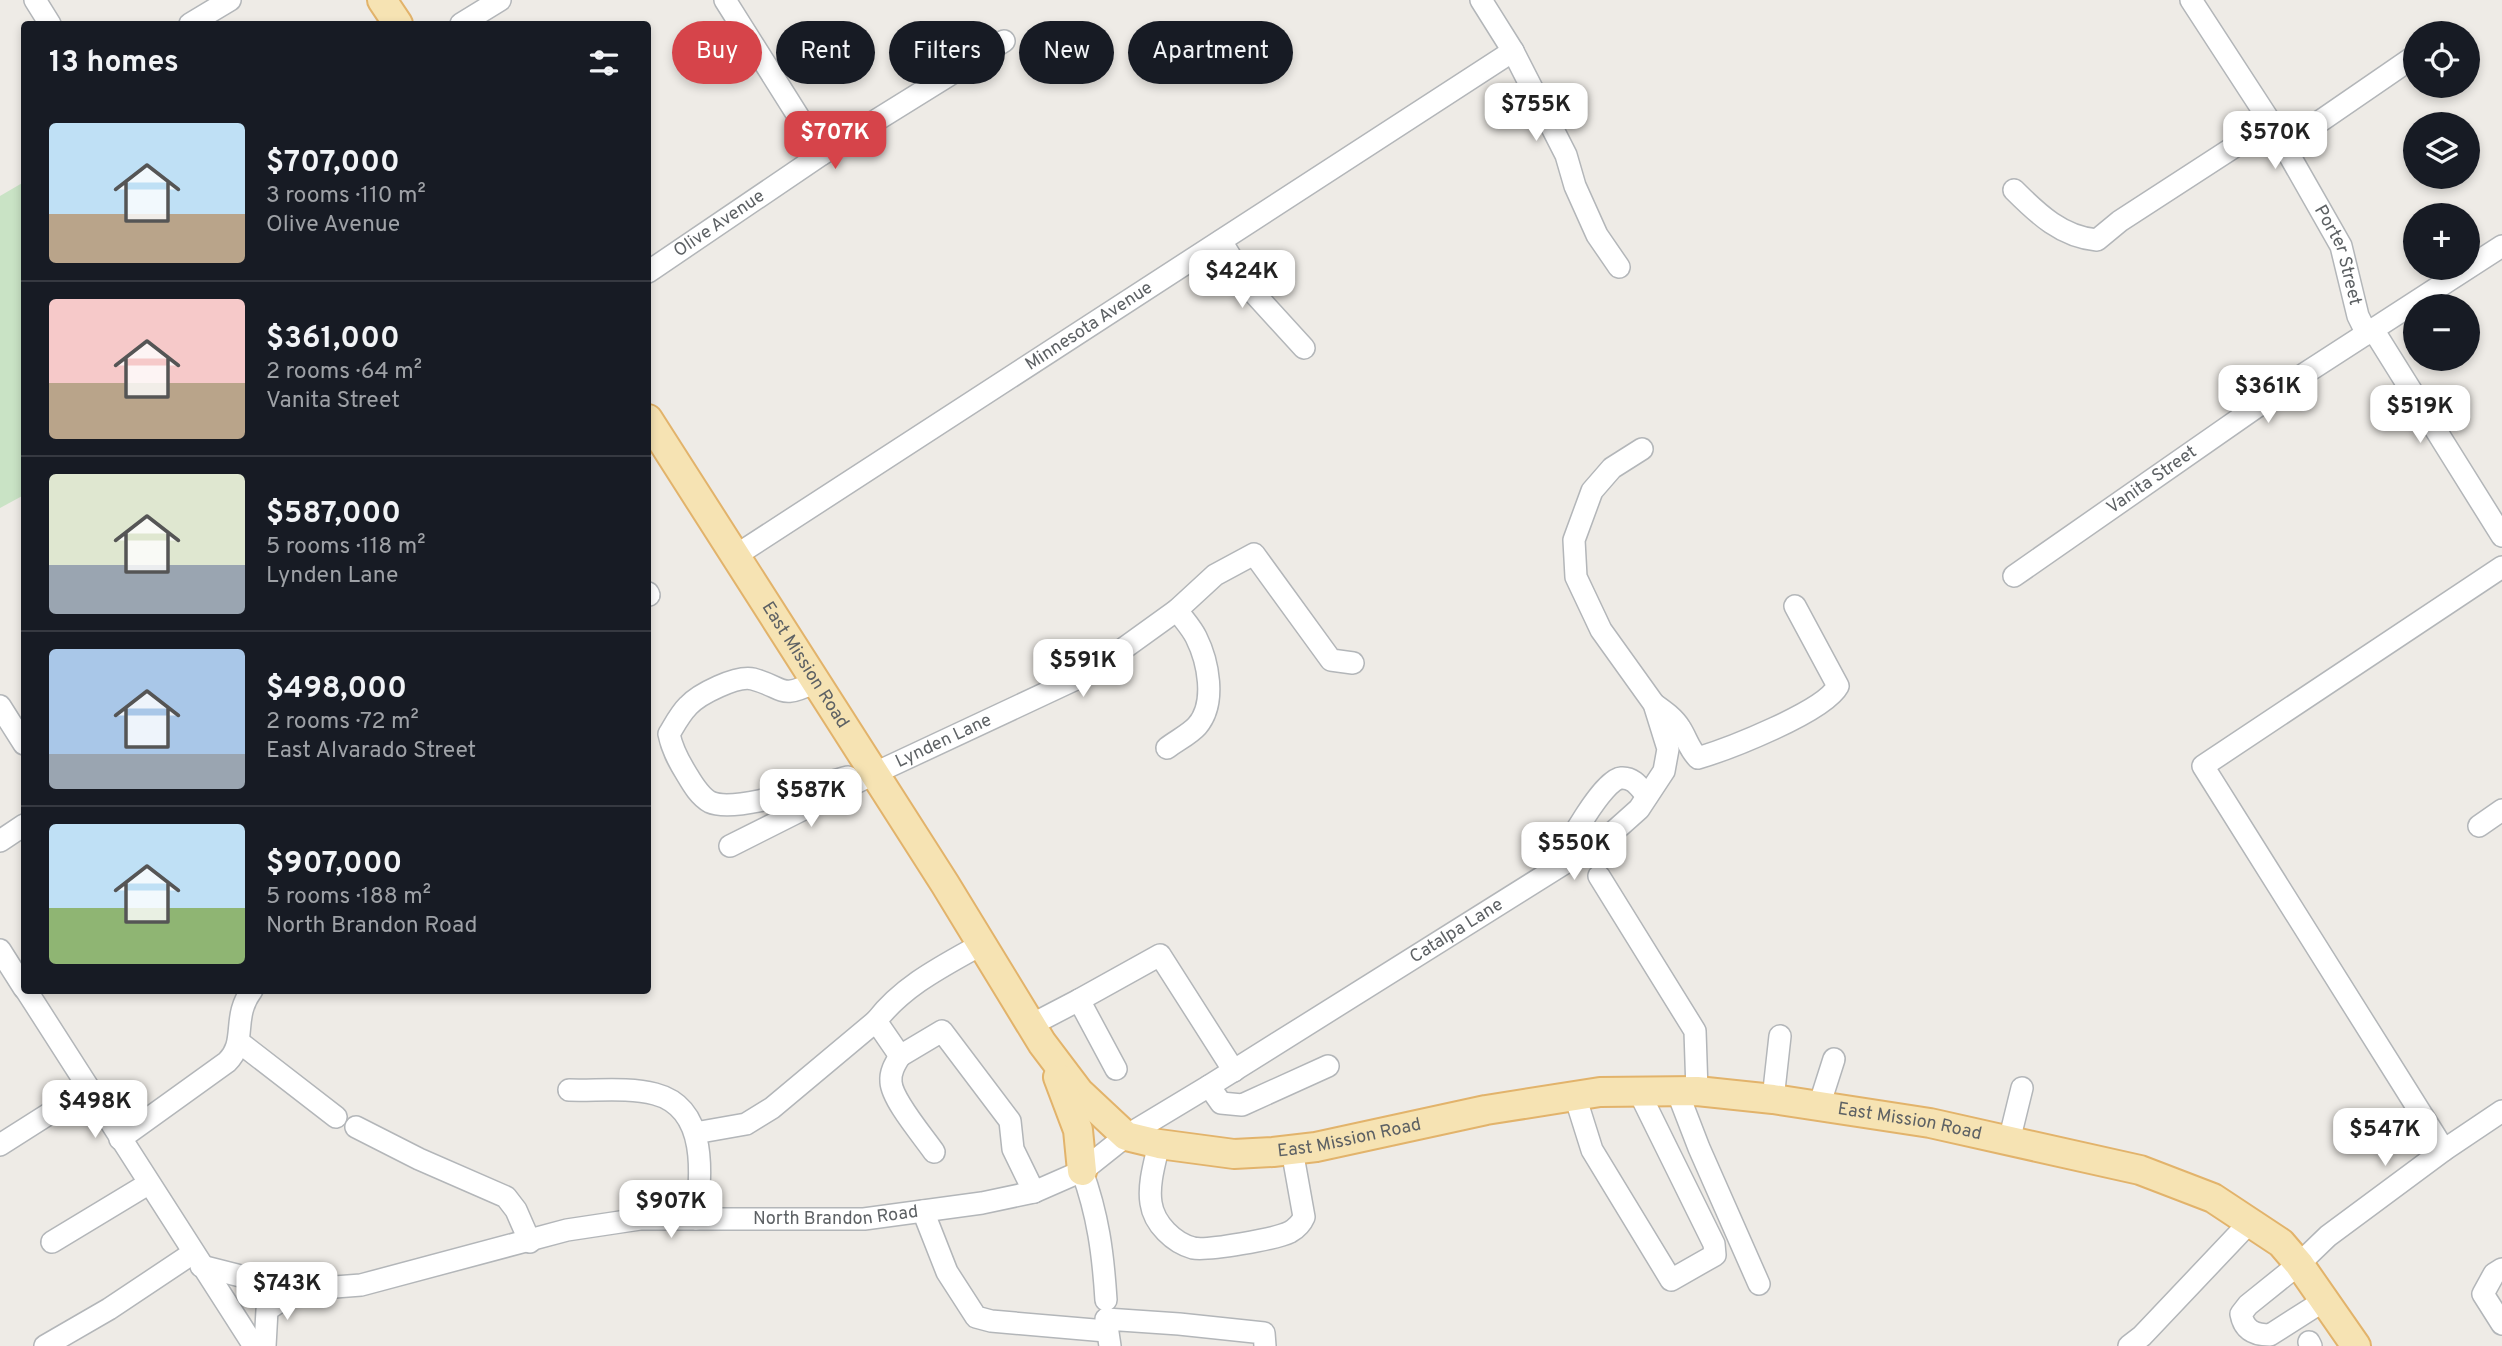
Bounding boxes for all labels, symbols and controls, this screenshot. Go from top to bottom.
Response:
chip: Buy [672,21,762,84]
chip: Rent [776,21,875,84]
chip: Filters [889,21,1005,84]
chip: New [1019,21,1114,84]
chip: Apartment [1128,21,1293,84]
map controls [2403,21,2480,371]
button: locate [2403,21,2480,98]
icon: filters [585,44,623,82]
text: 13 homes [49,45,179,82]
pin: $755K [1487,83,1585,143]
text: $755K [1501,91,1571,120]
pin: $707K [786,111,884,171]
pin: $570K [2226,111,2324,171]
button: layers [2403,112,2480,189]
text: $707K [800,119,870,148]
text: $570K [2239,119,2311,148]
text: $707,000 [266,145,400,182]
icon: home [105,151,189,235]
text: 3 rooms · 110 m² [266,182,426,211]
street label: Olive Avenue [669,185,769,263]
street label: Porter Street [2309,201,2367,308]
button: + [2403,203,2480,280]
text: Olive Avenue [266,211,400,240]
pin: $424K [1193,250,1291,310]
text: $424K [1205,258,1279,287]
street label: Minnesota Avenue [1021,276,1157,376]
button: − [2403,294,2480,371]
text: $361,000 [266,321,400,358]
icon: home [105,327,189,411]
text: 2 rooms · 64 m² [266,358,422,387]
pin: $361K [2219,366,2317,425]
text: $361K [2234,373,2302,402]
pin: $519K [2371,386,2469,445]
text: Vanita Street [266,387,400,416]
text: $519K [2386,393,2454,422]
street label: Vanita Street [2102,441,2201,519]
text: $587,000 [266,496,401,533]
icon: home [105,502,189,586]
text: 5 rooms · 118 m² [266,533,425,562]
text: Lynden Lane [266,562,398,591]
street label: East Mission Road [756,597,854,733]
pin: $591K [1034,640,1132,699]
text: $591K [1049,647,1117,676]
text: $498,000 [266,671,407,708]
icon: home [105,677,189,761]
text: 2 rooms · 72 m² [266,708,419,737]
street label: Lynden Lane [892,709,995,773]
text: East Alvarado Street [266,737,476,766]
pin: $587K [762,770,860,829]
text: $587K [776,777,846,806]
pin: $550K [1525,822,1623,882]
text: $550K [1537,830,1611,859]
text: $907,000 [266,846,402,883]
icon: home [105,852,189,936]
text: 5 rooms · 188 m² [266,883,431,912]
street label: Catalpa Lane [1406,893,1507,969]
text: North Brandon Road [266,912,477,941]
pin: $498K [46,1080,144,1140]
text: $498K [58,1088,132,1117]
street label: East Mission Road [1836,1098,1984,1146]
pin: $547K [2336,1108,2434,1168]
street label: East Mission Road [1276,1113,1423,1163]
text: $547K [2349,1116,2421,1145]
pin: $907K [622,1180,720,1240]
text: $907K [635,1188,707,1217]
street label: North Brandon Road [753,1200,920,1231]
pin: $743K [238,1262,336,1322]
text: $743K [252,1270,322,1299]

